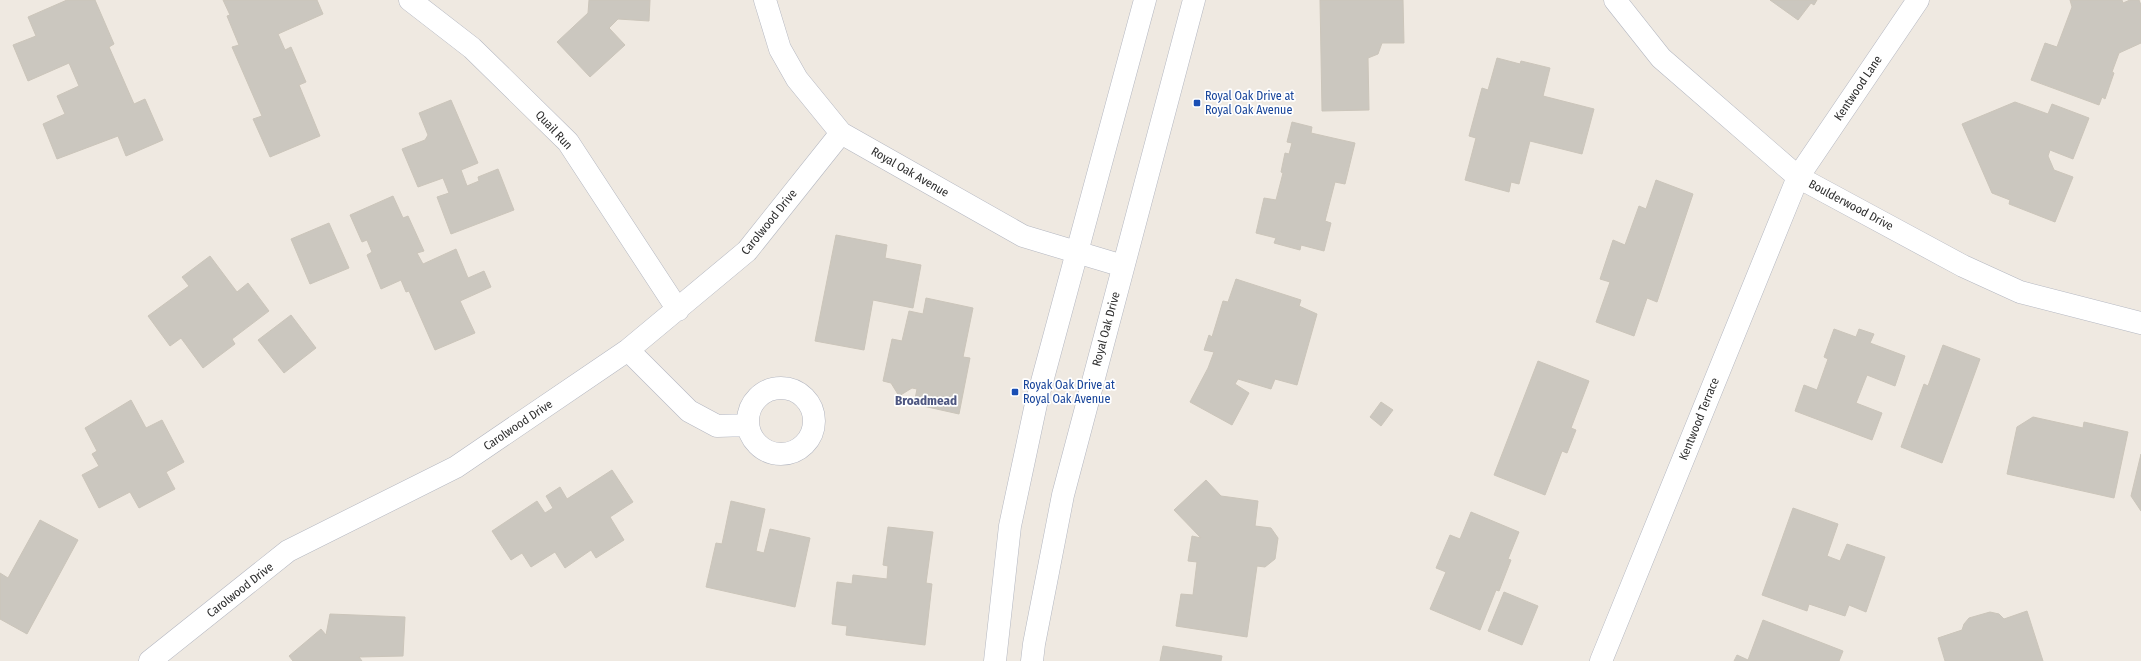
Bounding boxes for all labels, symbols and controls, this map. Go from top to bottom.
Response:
street label: Kentwood Lane [1831,53,1885,123]
place label: Royal Oak Drive at Royal Oak Avenue [1205,89,1294,117]
marker: Royal Oak Drive at Royal Oak Avenue [1192,98,1202,108]
street label: Quail Run [533,108,575,152]
street label: Royal Oak Avenue [869,144,951,200]
street label: Boulderwood Drive [1806,177,1896,233]
street label: Carolwood Drive [738,186,800,258]
street label: Royal Oak Drive [1089,290,1123,368]
street label: Kentwood Terrace [1676,376,1722,462]
place label: Royak Oak Drive at Royal Oak Avenue [1023,378,1115,406]
marker: Royak Oak Drive at Royal Oak Avenue [1010,387,1020,397]
district label: Broadmead [895,393,957,408]
street label: Carolwood Drive [481,397,555,453]
street label: Carolwood Drive [204,560,276,620]

